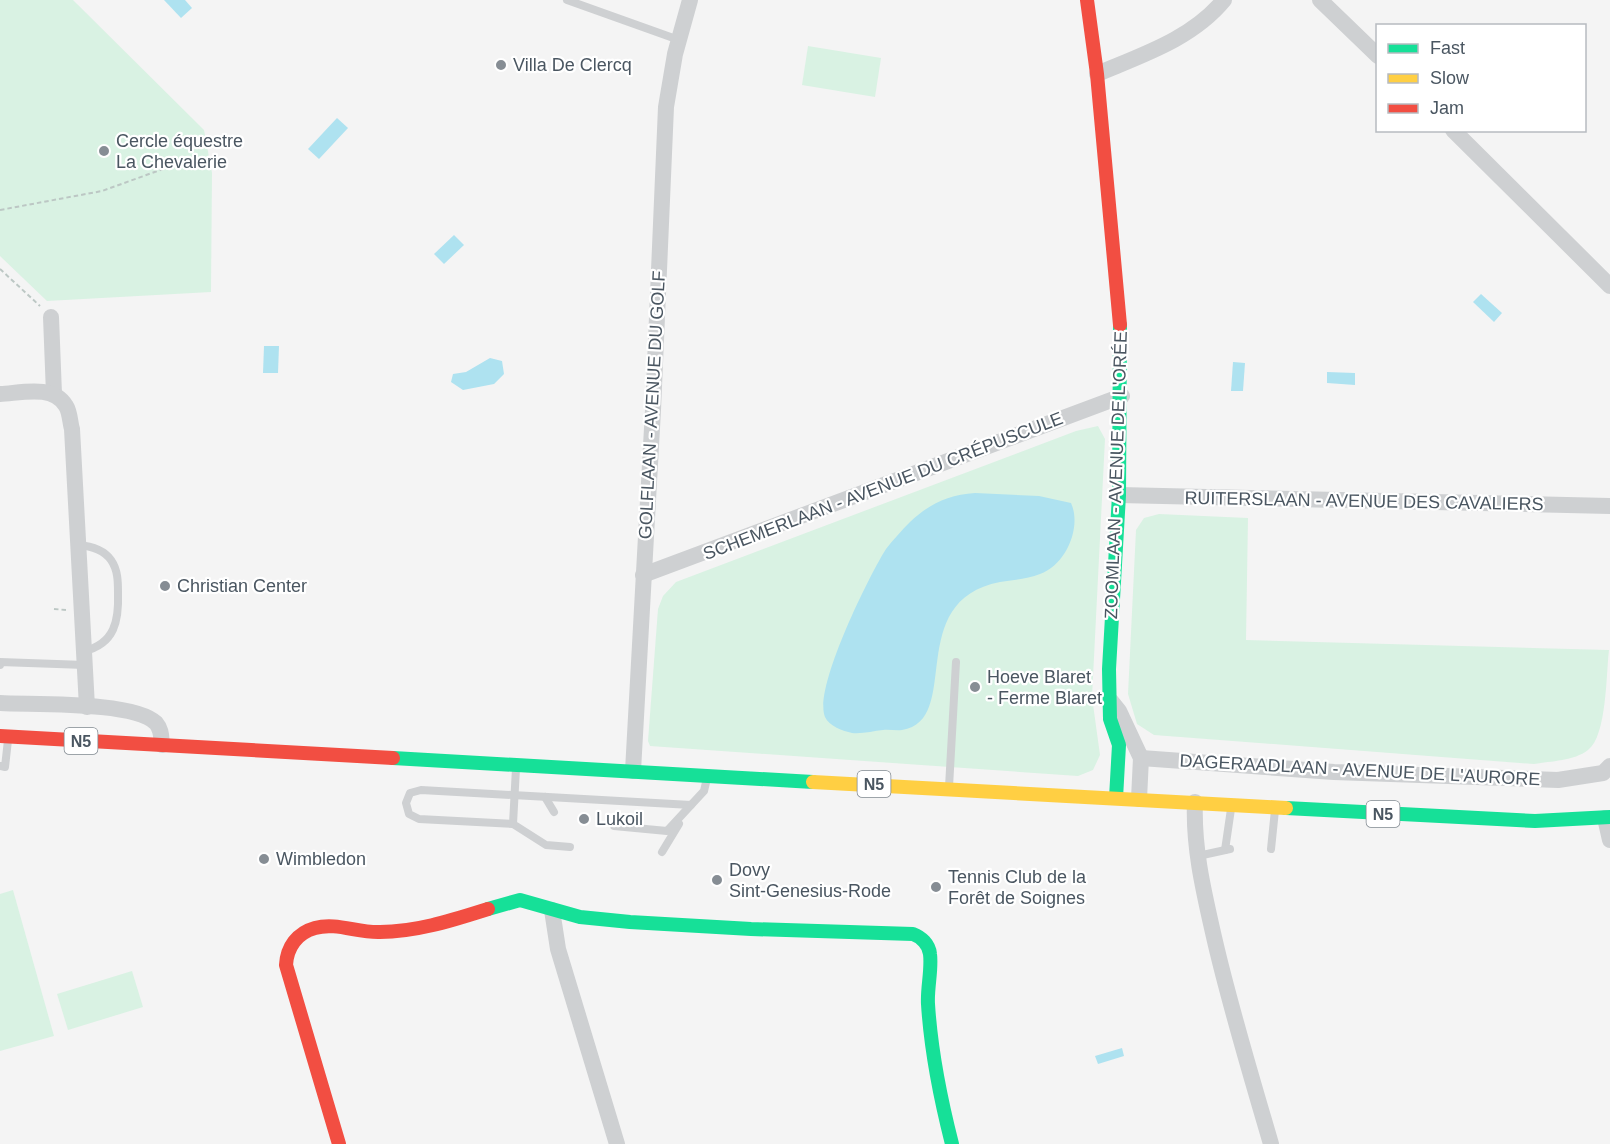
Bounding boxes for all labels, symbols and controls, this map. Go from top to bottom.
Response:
legend [1376,24,1586,132]
text: Fast [1430,38,1465,58]
place label: Villa De Clercq [513,55,632,75]
marker: Villa De Clercq [494,58,508,72]
text: Slow [1430,68,1470,88]
text: Jam [1430,98,1464,118]
place label: Cercle équestre La Chevalerie [116,131,243,172]
marker: Cercle équestre La Chevalerie [97,144,111,158]
street label: GOLFLAAN - AVENUE DU GOLF [635,270,669,540]
street label: ZOOMLAAN - AVENUE DE L'ORÉE [1101,331,1131,619]
street label: SCHEMERLAAN - AVENUE DU CRÉPUSCULE [700,408,1066,564]
street label: RUITERSLAAN - AVENUE DES CAVALIERS [1184,488,1544,514]
place label: Christian Center [177,576,307,596]
marker: Christian Center [158,579,172,593]
place label: Hoeve Blaret - Ferme Blaret [987,667,1102,708]
marker: Hoeve Blaret - Ferme Blaret [968,680,982,694]
road number: N5 [64,728,98,754]
street label: DAGERAADLAAN - AVENUE DE L'AURORE [1179,751,1541,789]
road number: N5 [858,771,890,797]
road number: N5 [1366,801,1400,827]
place label: Lukoil [596,809,643,829]
marker: Lukoil [577,812,591,826]
place label: Wimbledon [276,849,366,869]
marker: Wimbledon [257,852,271,866]
place label: Dovy Sint-Genesius-Rode [729,860,891,901]
place label: Tennis Club de la Forêt de Soignes [948,867,1087,908]
marker: Dovy Sint-Genesius-Rode [710,873,724,887]
marker: Tennis Club de la Forêt de Soignes [929,880,943,894]

